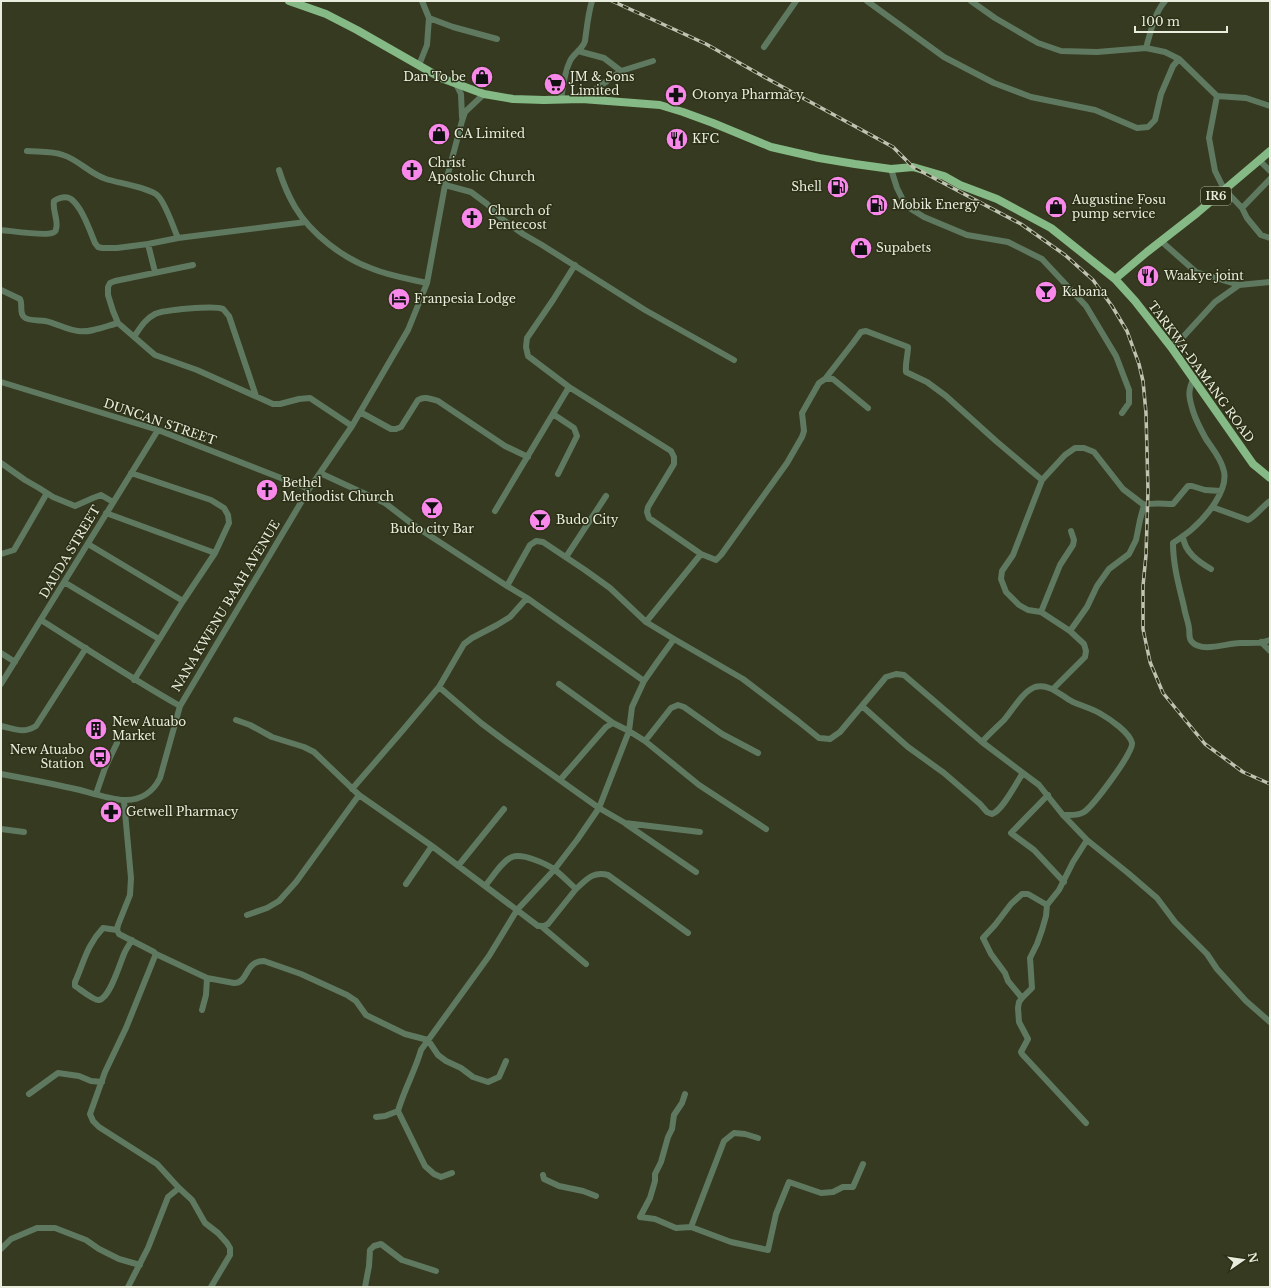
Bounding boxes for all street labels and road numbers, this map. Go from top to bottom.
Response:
road number: IR6 [1201,187,1231,205]
street label: TARKWA-DAMANG ROAD [1145,298,1258,445]
street label: DUNCAN STREET [102,395,219,448]
street label: DAUDA STREET [36,502,103,601]
street label: NANA KWENU BAAH AVENUE [168,517,283,694]

